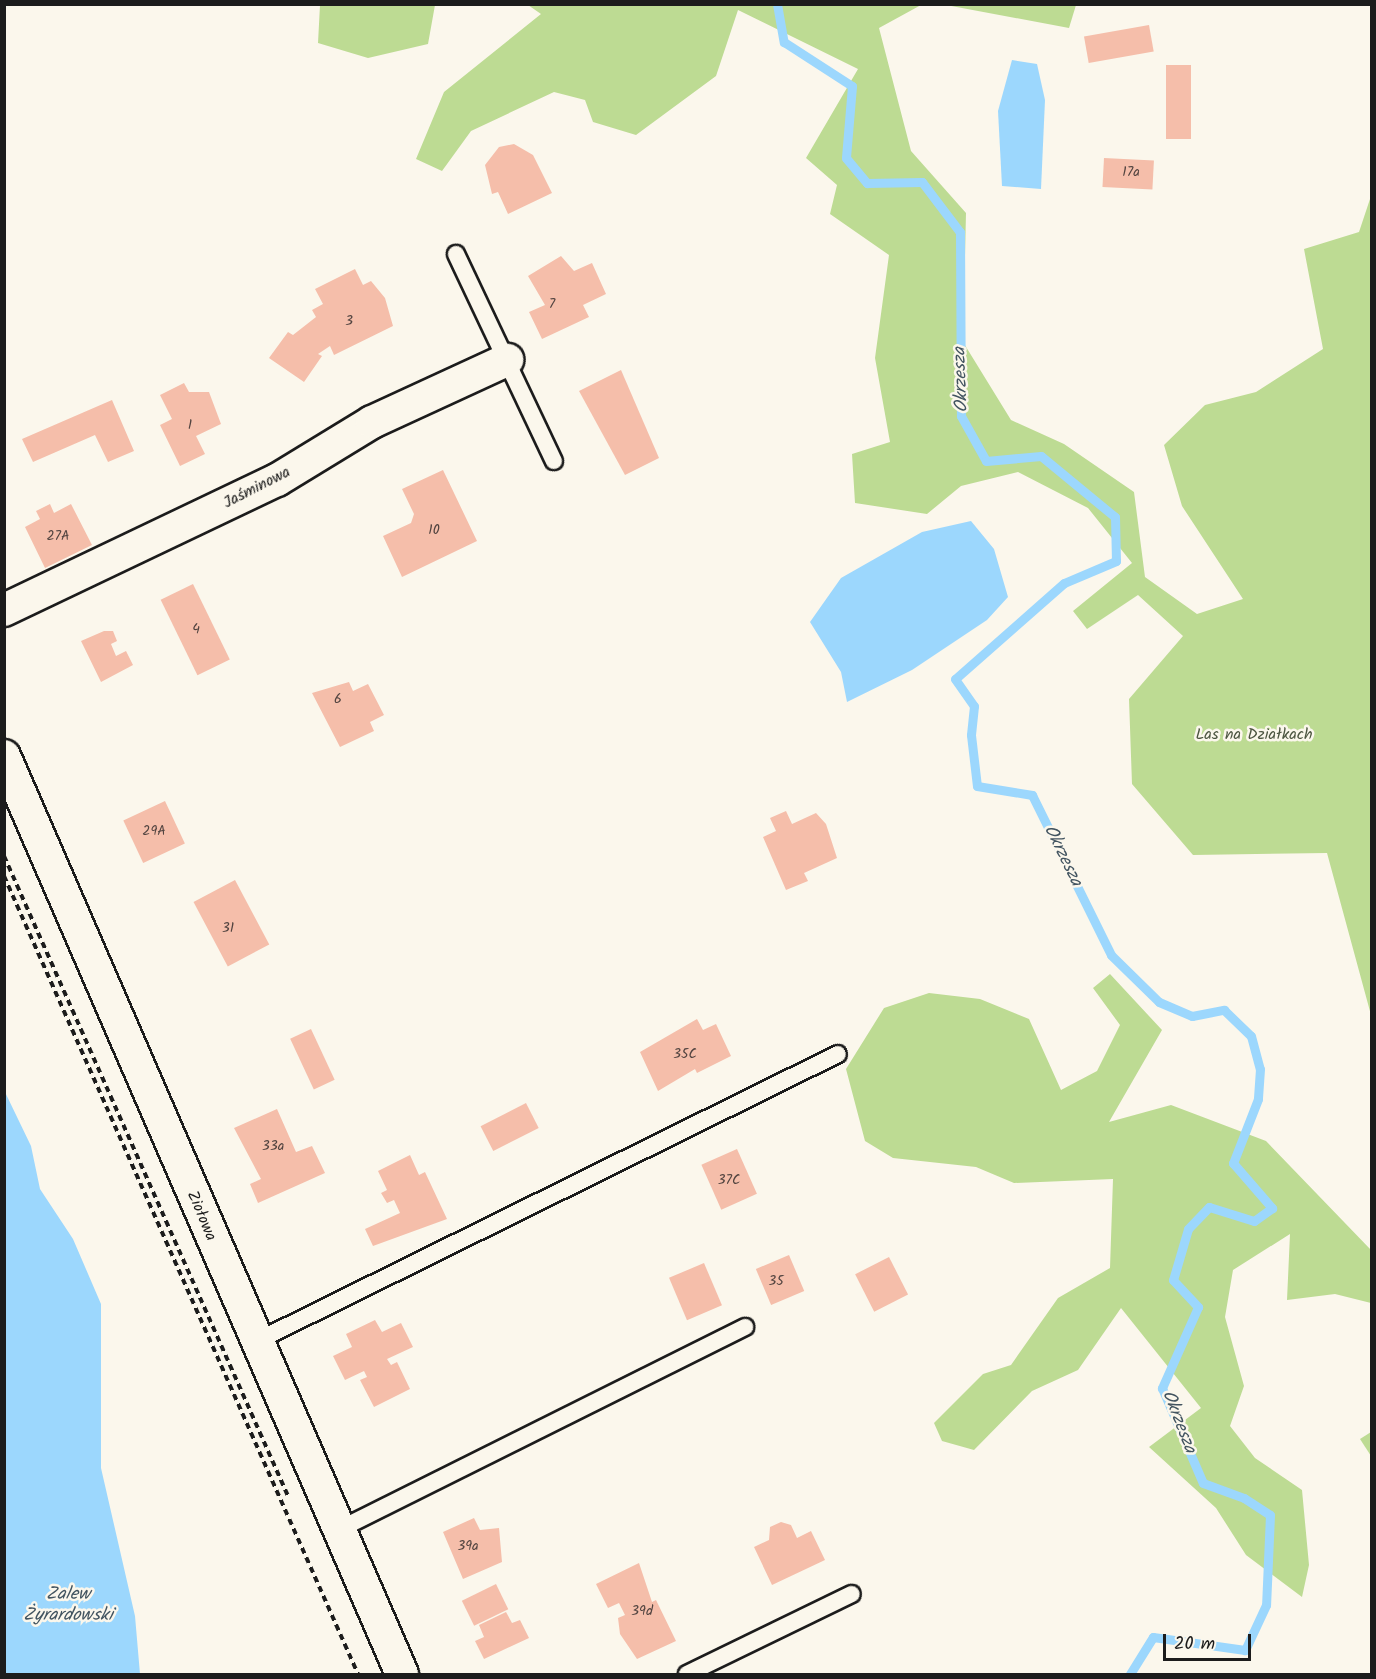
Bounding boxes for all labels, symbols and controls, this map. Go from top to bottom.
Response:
house number: 17a [1122,164,1140,180]
house number: 7 [549,296,555,312]
house number: 3 [345,313,353,329]
water label: Okrzesza [950,347,974,413]
house number: 1 [188,417,192,433]
street label: Jaśminowa [220,463,294,513]
house number: 10 [428,522,440,538]
house number: 27A [46,528,70,544]
house number: 4 [192,621,200,637]
house number: 6 [334,691,342,707]
park label: Las na Działkach [1195,725,1313,745]
water label: Okrzesza [1038,822,1086,890]
house number: 29A [142,823,166,839]
house number: 31 [222,920,234,936]
house number: 35C [673,1046,697,1062]
house number: 33a [262,1138,284,1154]
house number: 37C [718,1172,740,1188]
street label: Ziołowa [182,1188,220,1244]
house number: 35 [768,1273,784,1289]
water label: Okrzesza [1156,1388,1200,1456]
house number: 39a [457,1538,479,1554]
water label: Zalew Żyrardowski [23,1585,113,1628]
house number: 39d [631,1603,653,1619]
scale bar [1166,1622,1254,1660]
text: 20 m [1174,1630,1215,1659]

